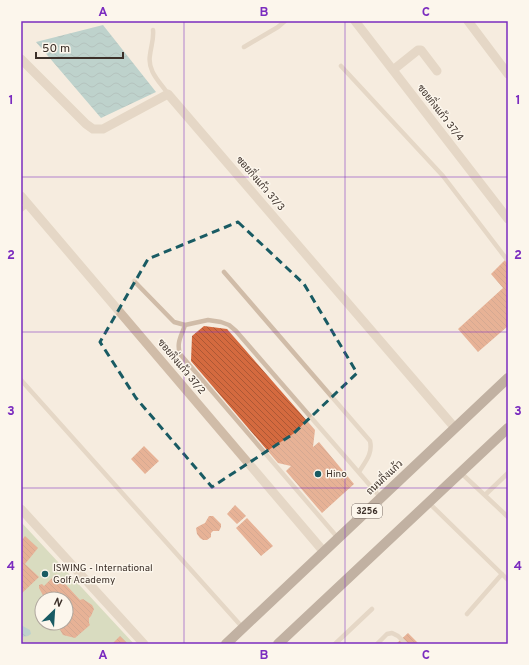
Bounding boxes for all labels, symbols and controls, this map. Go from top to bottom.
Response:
text: A [98,5,108,21]
text: B [260,5,269,21]
text: C [422,5,430,21]
scale bar [36,34,123,60]
text: 50 m [42,41,70,57]
street label: ซอยกิ่งแก้ว 37/4 [414,81,468,144]
text: 1 [8,93,14,109]
text: 1 [515,93,521,109]
street label: ซอยกิ่งแก้ว 37/3 [233,152,289,214]
text: 2 [7,248,15,264]
text: 2 [514,248,522,264]
street label: ซอยกิ่งแก้ว 37/2 [154,335,210,397]
text: 3 [7,404,15,420]
text: 3 [514,404,522,420]
street label: ถนนกิ่งแก้ว [362,456,406,498]
place label: Hino [326,468,347,481]
marker: Hino [313,469,323,479]
road number: 3256 [352,504,382,518]
text: 4 [7,559,15,575]
text: 4 [514,559,522,575]
place label: ISWING - International Golf Academy [53,562,153,587]
marker: ISWING - International Golf Academy [40,569,50,579]
north arrow [34,591,74,631]
text: N [51,595,64,611]
text: A [98,648,108,664]
text: B [260,648,269,664]
text: C [422,648,430,664]

